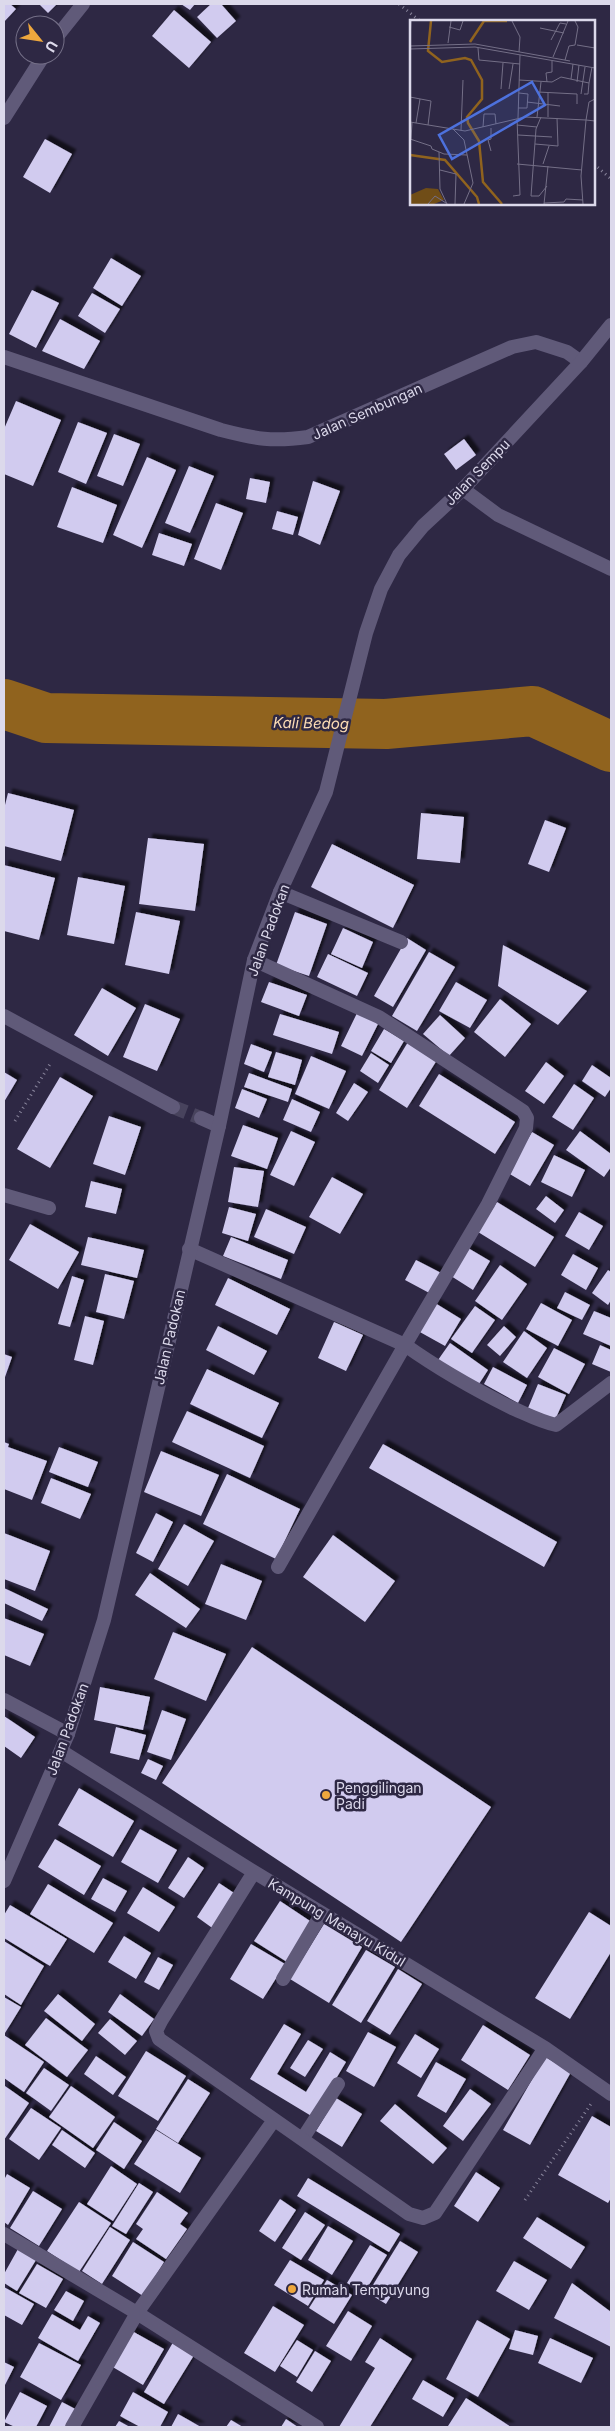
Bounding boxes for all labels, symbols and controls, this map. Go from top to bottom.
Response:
north arrow [15,15,65,65]
inset map [410,20,595,205]
text: U [42,38,62,55]
street label: Jalan Sembungan [309,379,425,443]
street label: Jalan Sempu [441,435,513,509]
water label: Kali Bedog [273,713,349,733]
street label: Jalan Padokan [243,882,293,978]
street label: Jalan Padokan [150,1288,188,1386]
street label: Jalan Padokan [42,1681,92,1777]
place label: Penggilingan Padi [336,1779,422,1812]
marker: Penggilingan Padi [320,1789,332,1801]
street label: Kampung Menayu Kidul [265,1874,409,1970]
place label: Rumah Tempuyung [302,2281,430,2298]
marker: Rumah Tempuyung [286,2283,298,2295]

